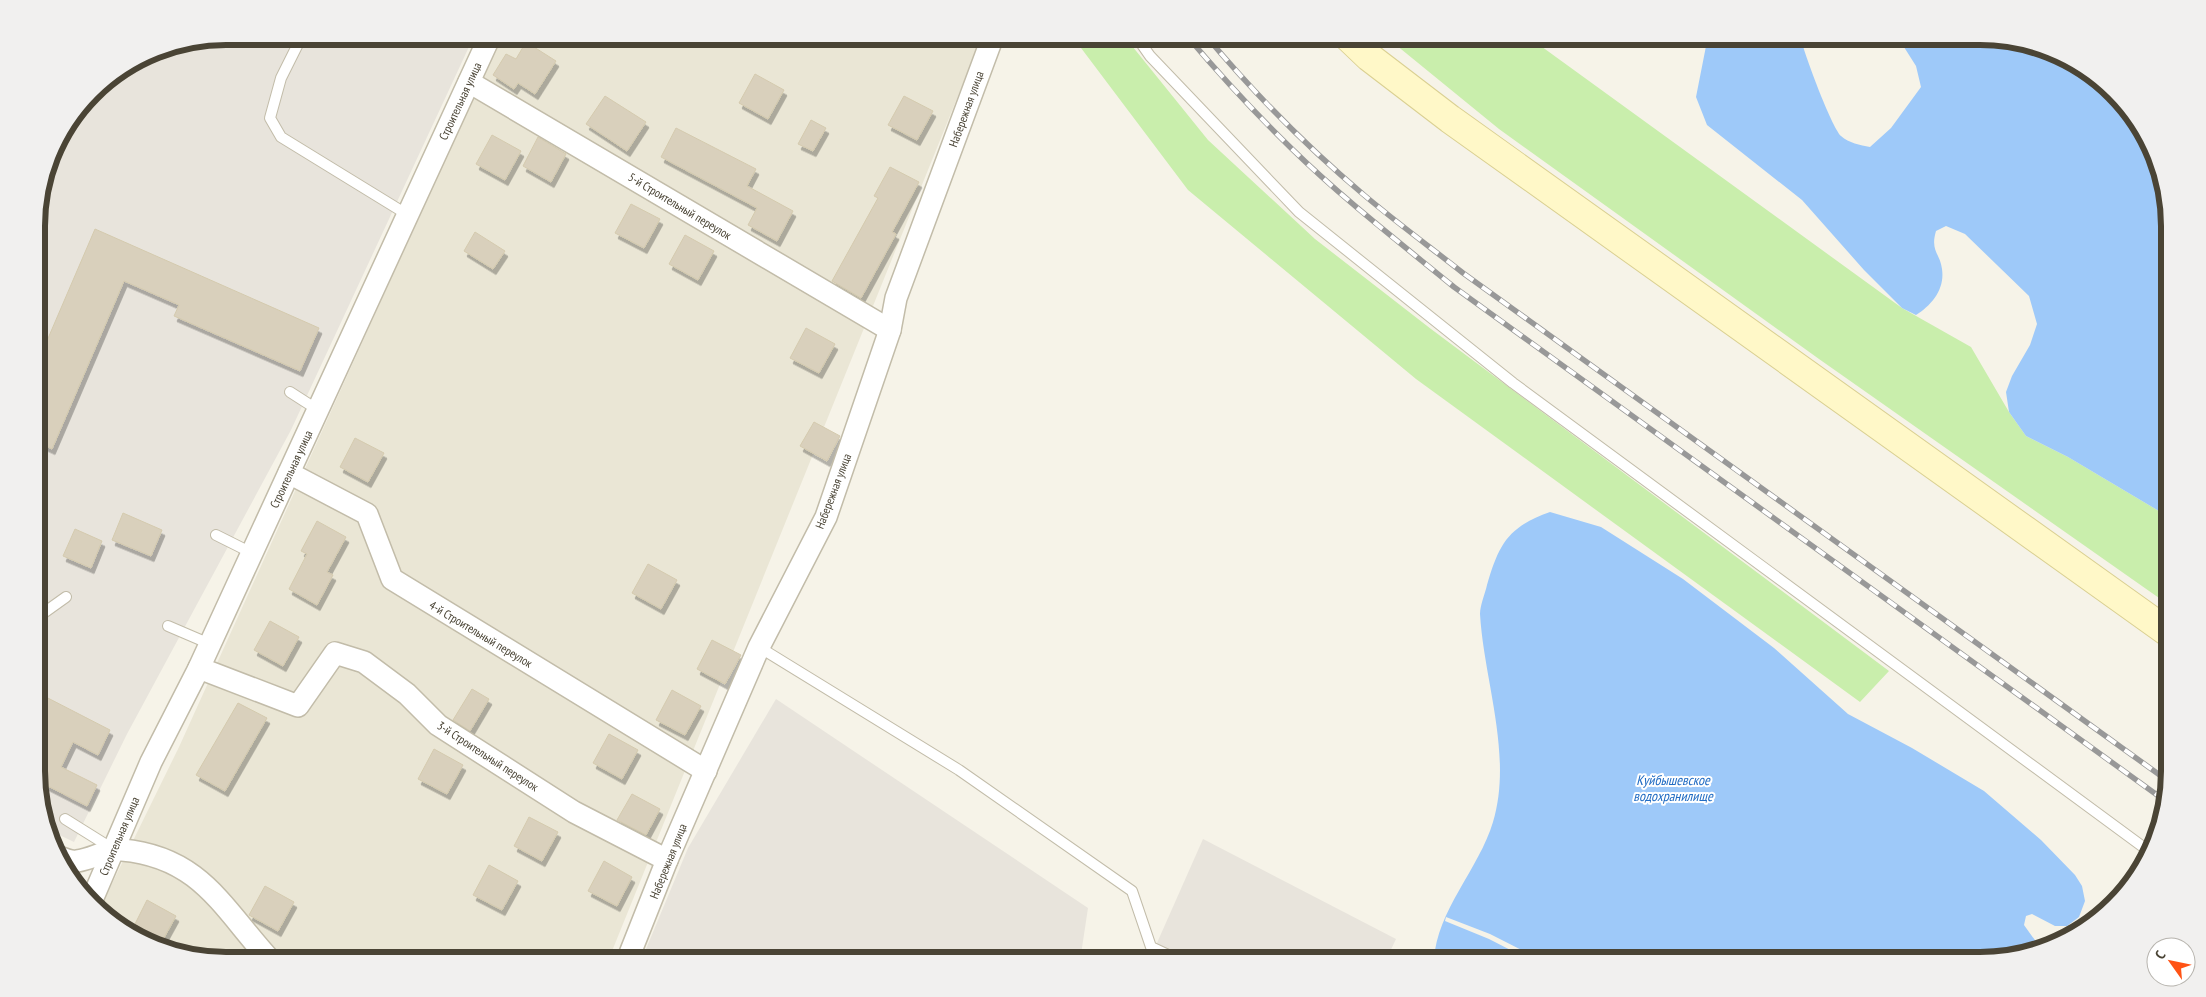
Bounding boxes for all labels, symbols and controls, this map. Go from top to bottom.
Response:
street label: Строительная улица [435,60,485,142]
street label: Набережная улица [945,69,987,149]
street label: 5-й Строительный переулок [626,169,735,243]
street label: Строительная улица [266,428,316,510]
street label: Набережная улица [812,451,854,531]
street label: 4-й Строительный переулок [427,597,536,671]
street label: 3-й Строительный переулок [435,718,542,795]
water label: Куйбышевское водохранилище [1633,771,1714,805]
street label: Строительная улица [96,794,142,878]
street label: Набережная улица [646,821,690,901]
north arrow [2146,937,2196,987]
text: С [2151,947,2170,963]

